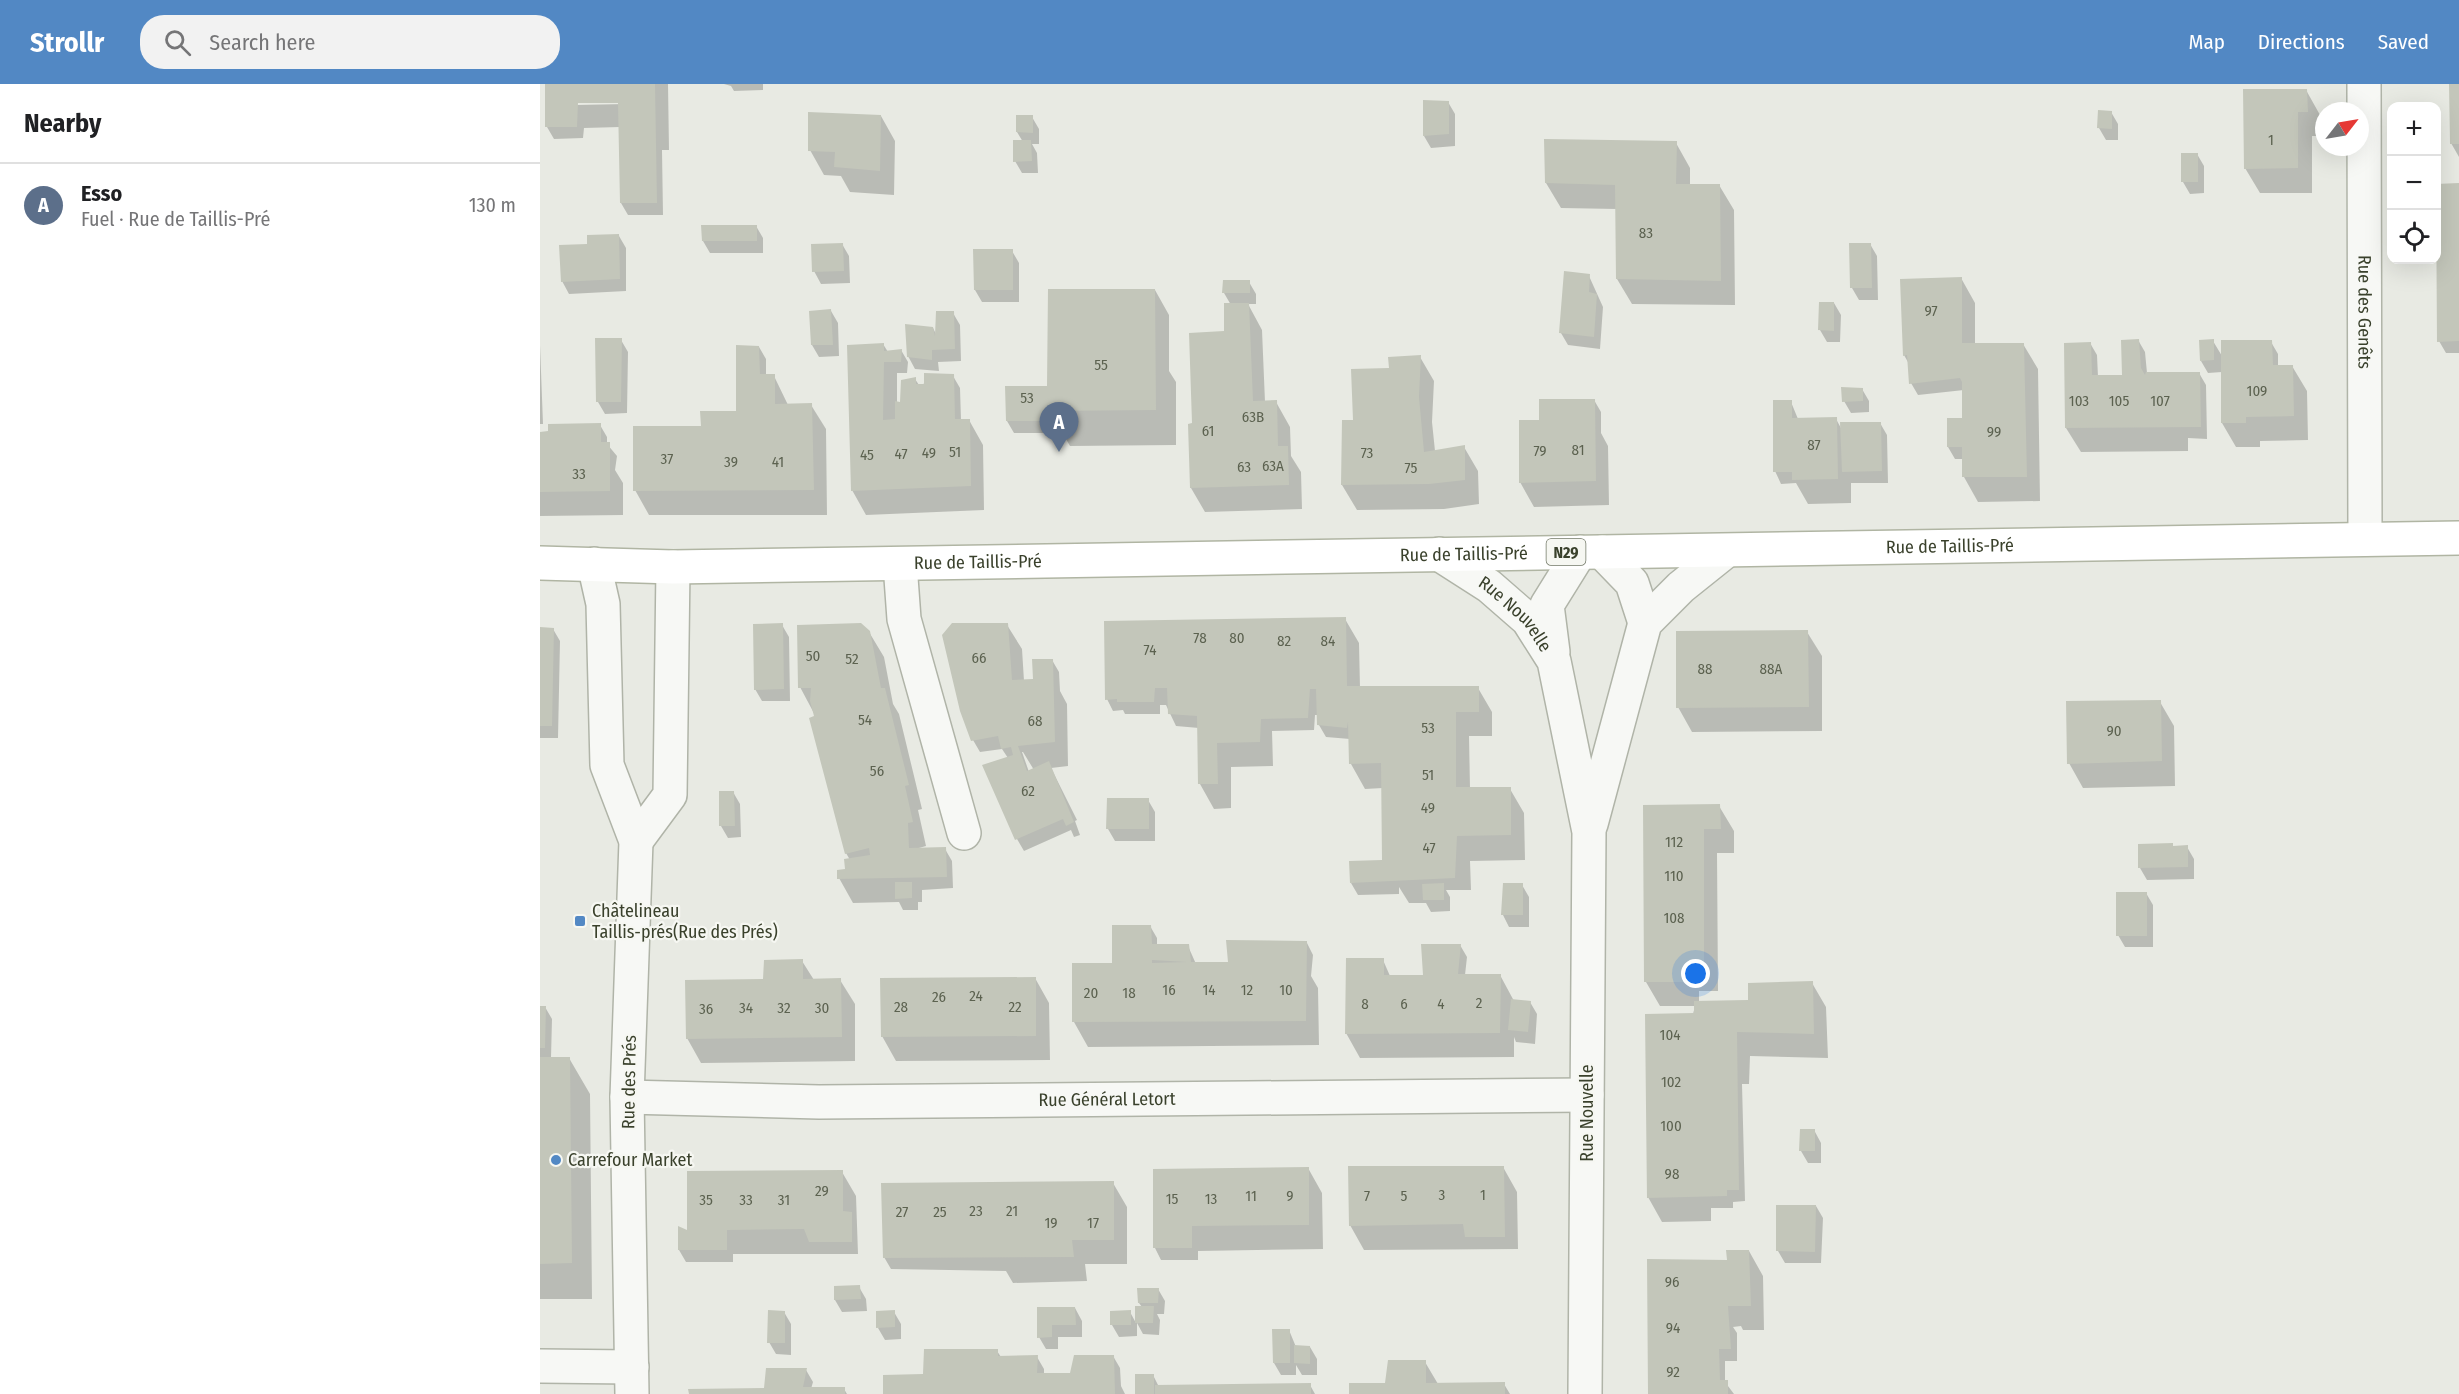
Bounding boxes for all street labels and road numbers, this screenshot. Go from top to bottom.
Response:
street label: Rue des Genêts [2353,255,2376,369]
street label: Rue de Taillis-Pré [1886,534,2014,558]
road number: N29 [1546,539,1586,565]
street label: Rue de Taillis-Pré [1400,542,1528,566]
street label: Rue de Taillis-Pré [914,550,1042,574]
street label: Rue Nouvelle [1475,571,1556,656]
street label: Rue des Prés [617,1034,641,1129]
street label: Rue Nouvelle [1576,1064,1598,1162]
street label: Rue Général Letort [1038,1088,1176,1111]

